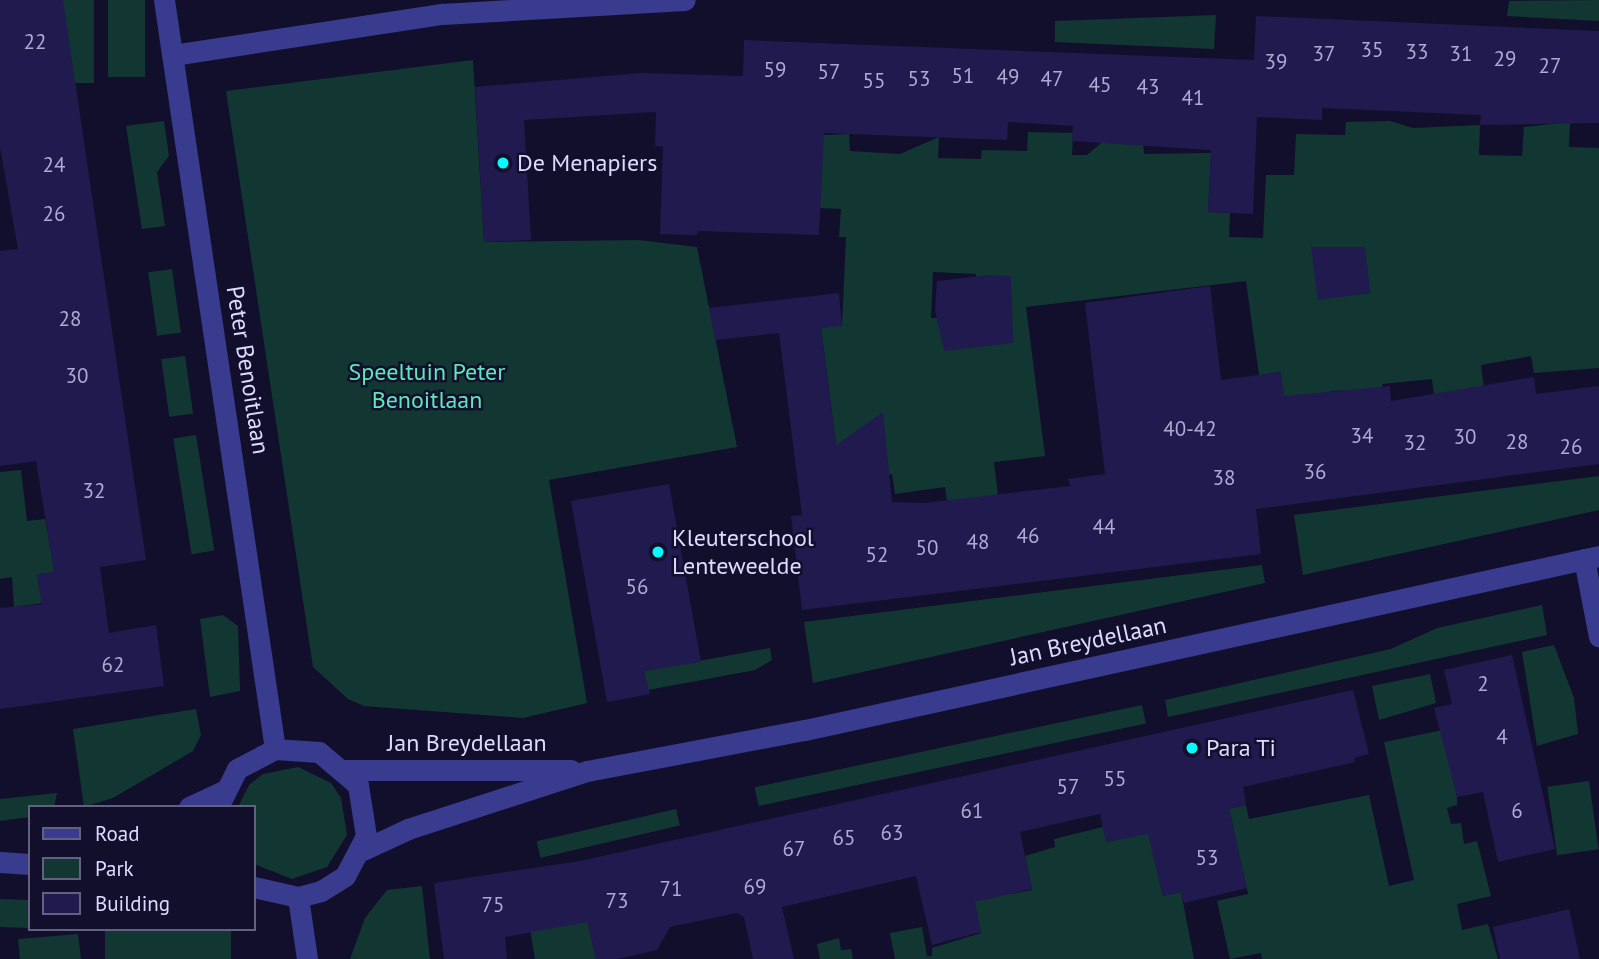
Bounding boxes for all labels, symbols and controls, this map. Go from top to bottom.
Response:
house number: 22 [24,29,46,55]
house number: 35 [1361,37,1383,63]
house number: 33 [1406,39,1428,65]
house number: 37 [1313,41,1335,67]
house number: 31 [1450,41,1472,67]
house number: 29 [1494,46,1516,72]
house number: 39 [1265,49,1287,75]
house number: 27 [1539,53,1561,79]
house number: 59 [764,57,786,83]
house number: 57 [818,59,840,85]
house number: 51 [952,63,974,89]
house number: 49 [997,64,1019,90]
house number: 53 [908,66,930,92]
house number: 47 [1041,66,1063,92]
house number: 55 [863,68,885,94]
house number: 45 [1089,72,1111,98]
house number: 43 [1137,74,1159,100]
house number: 41 [1182,85,1204,111]
place label: De Menapiers [517,149,657,177]
house number: 24 [43,152,65,178]
marker: De Menapiers [495,155,511,171]
house number: 26 [43,201,65,227]
street label: Peter Benoitlaan [220,284,276,456]
house number: 28 [59,306,81,332]
park label: Speeltuin Peter Benoitlaan [349,358,505,414]
house number: 30 [66,363,88,389]
house number: 40-42 [1163,416,1217,442]
house number: 34 [1351,423,1373,449]
house number: 30 [1454,424,1476,450]
house number: 28 [1506,429,1528,455]
house number: 32 [1404,430,1426,456]
house number: 26 [1560,434,1582,460]
house number: 36 [1304,459,1326,485]
house number: 38 [1213,465,1235,491]
house number: 32 [83,478,105,504]
house number: 44 [1093,514,1115,540]
house number: 46 [1017,523,1039,549]
place label: Kleuterschool Lenteweelde [672,524,814,580]
house number: 48 [967,529,989,555]
house number: 50 [916,535,938,561]
house number: 52 [866,542,888,568]
marker: Kleuterschool Lenteweelde [650,544,666,560]
house number: 56 [626,574,648,600]
street label: Jan Breydellaan [1007,610,1169,672]
house number: 62 [102,652,124,678]
house number: 2 [1477,671,1489,697]
house number: 4 [1496,724,1508,750]
street label: Jan Breydellaan [387,729,547,757]
place label: Para Ti [1206,734,1277,762]
marker: Para Ti [1184,740,1200,756]
house number: 55 [1104,766,1126,792]
house number: 57 [1057,774,1079,800]
house number: 61 [961,798,983,824]
house number: 6 [1511,798,1523,824]
legend [28,805,256,931]
text: Road [95,820,139,847]
house number: 63 [881,820,903,846]
house number: 65 [833,825,855,851]
house number: 67 [783,836,805,862]
house number: 53 [1196,845,1218,871]
text: Park [95,855,134,882]
house number: 69 [744,874,766,900]
house number: 71 [660,876,682,902]
house number: 73 [606,888,628,914]
text: Building [95,890,170,917]
house number: 75 [482,892,504,918]

